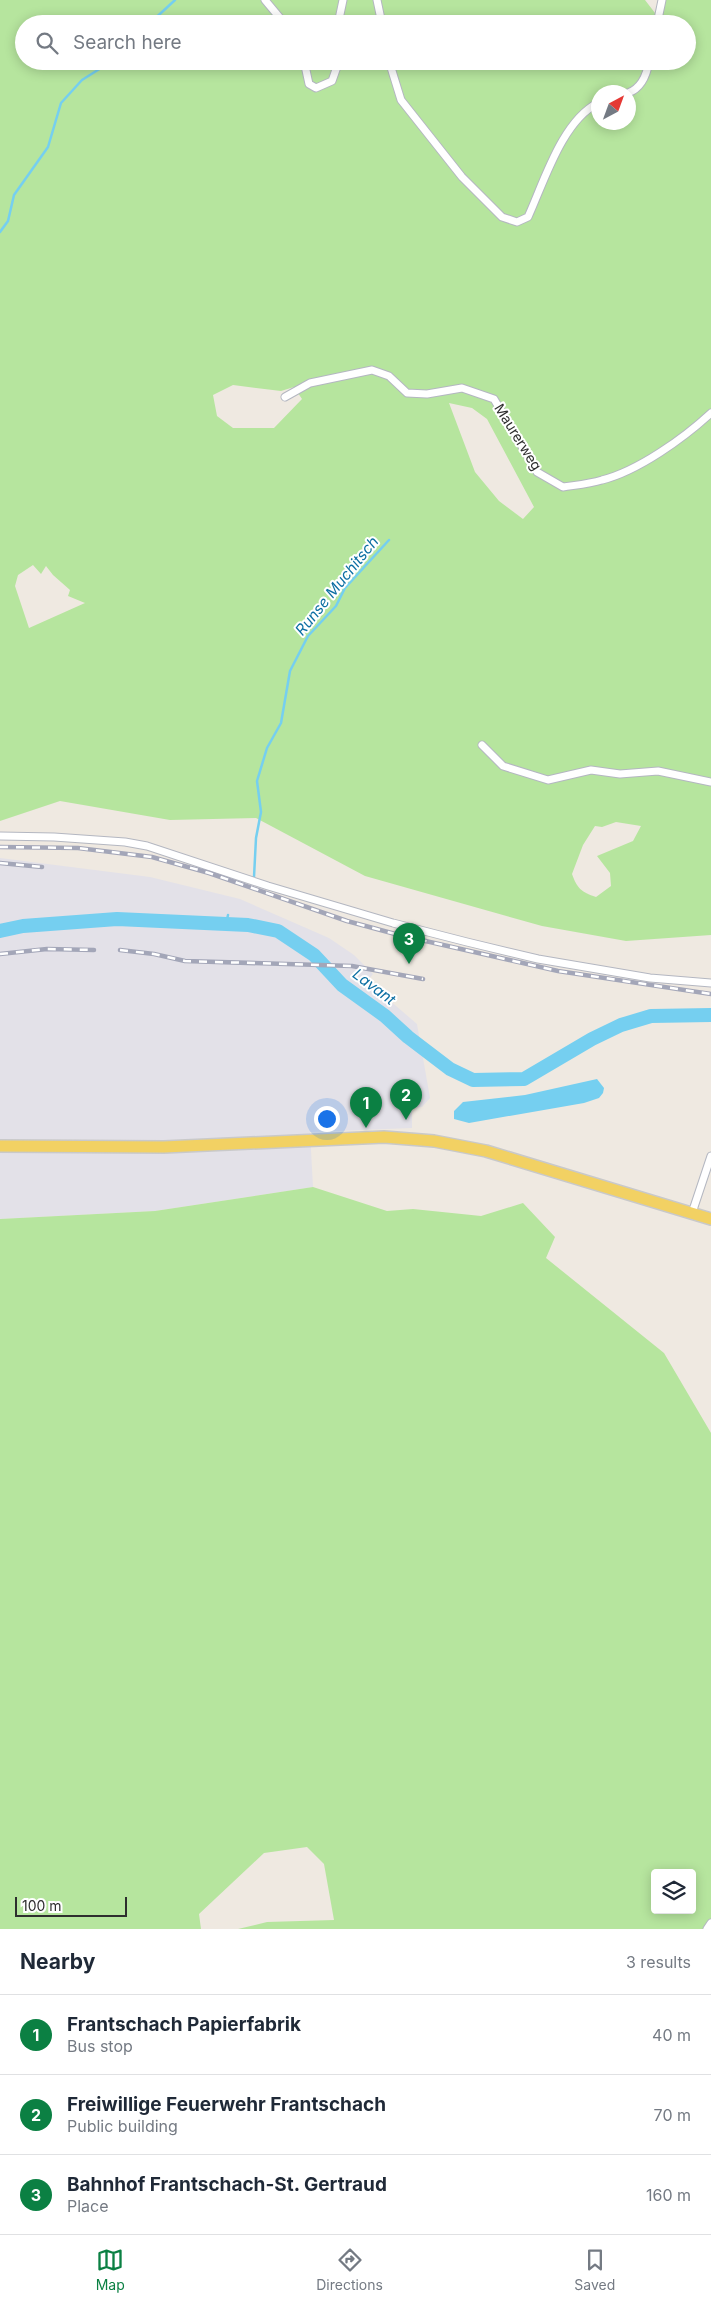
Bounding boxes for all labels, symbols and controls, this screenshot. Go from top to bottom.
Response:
search box [15,15,696,70]
icon: search [33,29,61,57]
text: Search here [73,31,182,54]
north arrow [591,85,636,130]
street label: Maurerweg [491,400,546,473]
water label: Runse Muchitsch [291,532,382,639]
pin: 3 [393,923,425,964]
water label: Lavant [349,964,400,1009]
pin: 2 [390,1079,422,1120]
pin: 1 [350,1087,382,1128]
your location [314,1106,340,1132]
map controls [651,1869,696,1914]
button: layers [651,1869,696,1914]
scale bar [15,1894,128,1917]
text: 100 m [22,1897,62,1914]
text: Nearby [20,1949,95,1974]
text: 3 results [626,1952,691,1972]
text: Frantschach Papierfabrik [67,2013,301,2036]
text: 1 [33,2025,39,2045]
text: 40 m [652,2025,691,2045]
text: Bus stop [67,2036,133,2056]
text: Freiwillige Feuerwehr Frantschach [67,2093,386,2116]
text: 2 [31,2105,41,2125]
text: 70 m [654,2105,691,2125]
text: Public building [67,2116,178,2136]
text: Bahnhof Frantschach-St. Gertraud [67,2173,387,2196]
text: 3 [31,2185,41,2205]
text: 160 m [646,2185,691,2205]
text: Place [67,2196,109,2216]
tab: Map [96,2246,125,2293]
tab: Directions [316,2246,383,2293]
tab: Saved [574,2246,615,2293]

